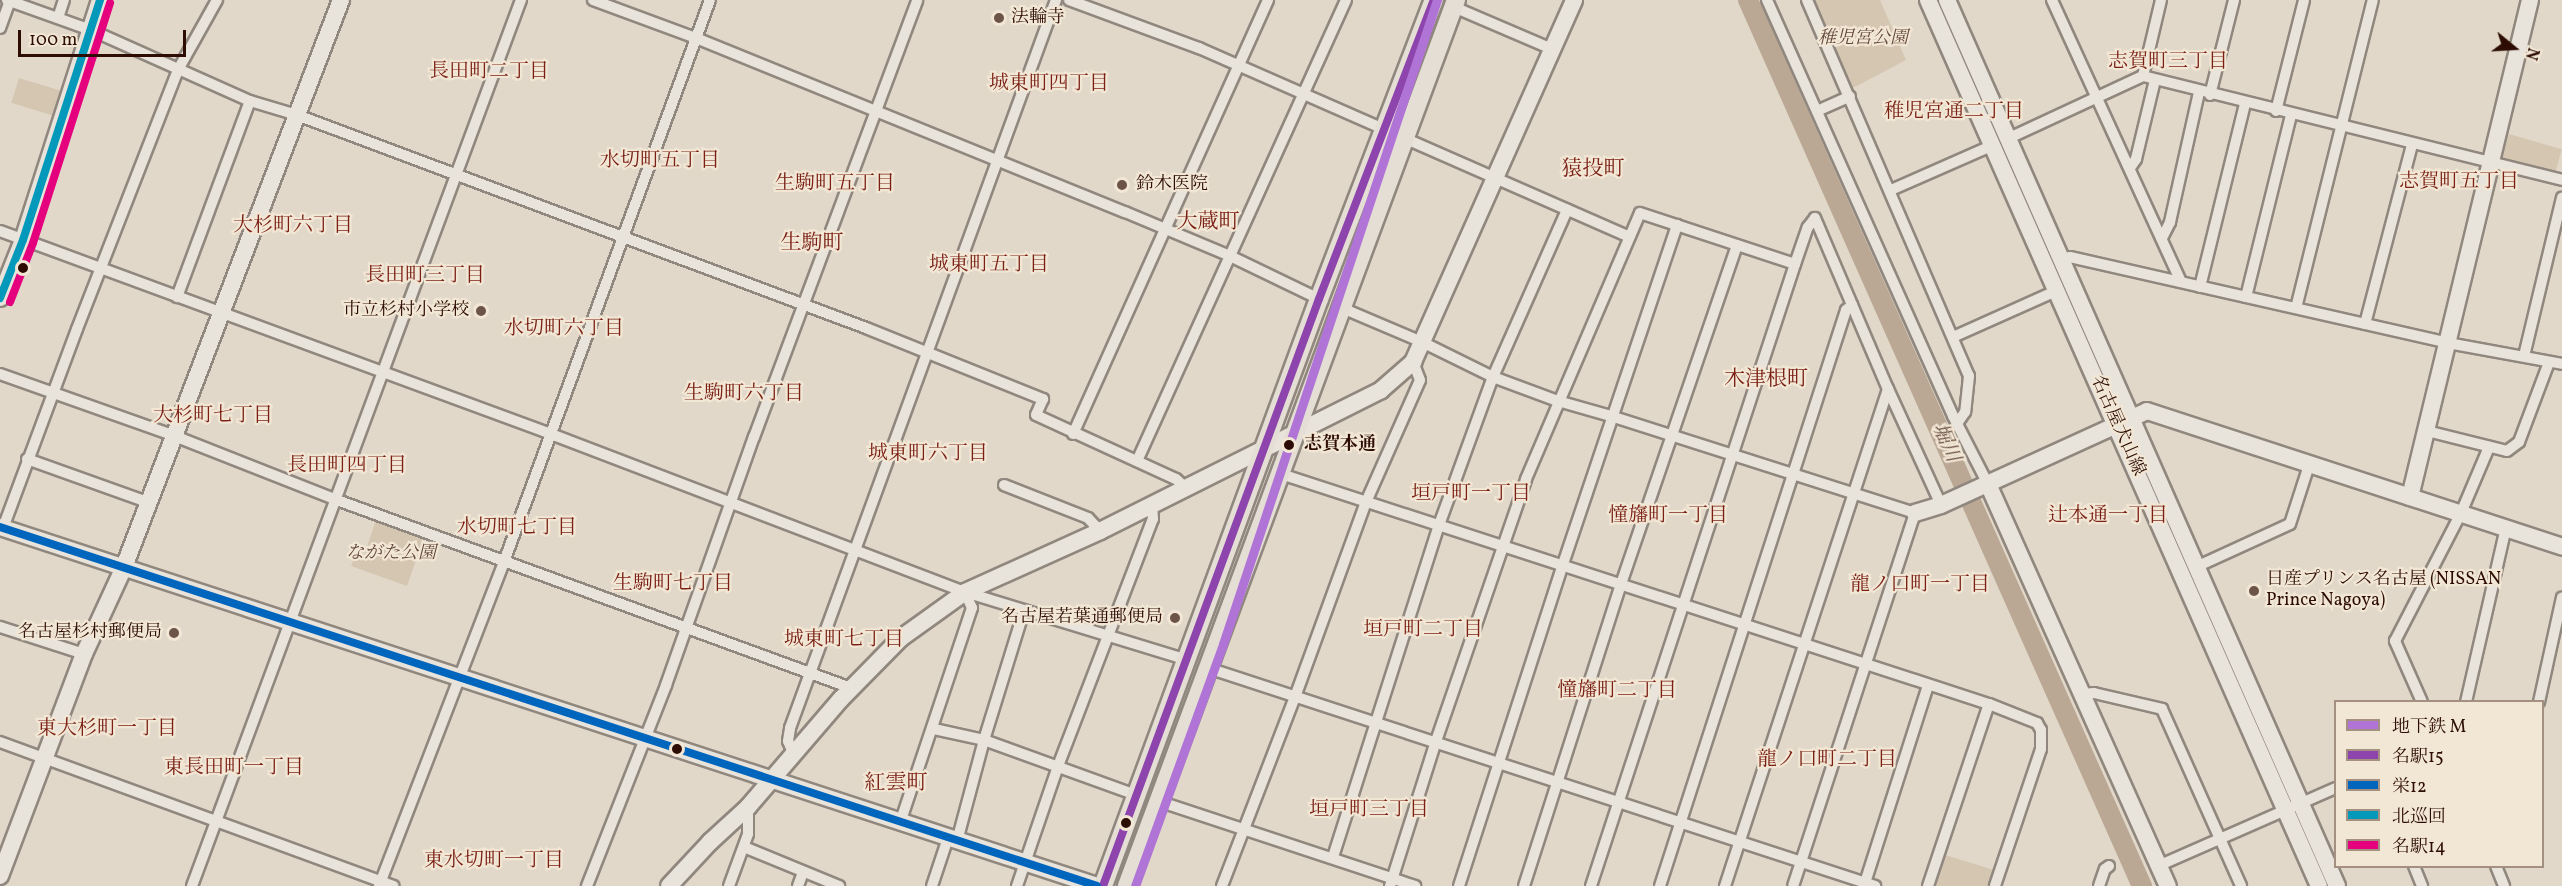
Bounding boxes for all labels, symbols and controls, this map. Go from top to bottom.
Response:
place label: 法輪寺 [1011,7,1065,29]
marker: 法輪寺 [992,11,1006,25]
scale bar [21,18,189,56]
north arrow [2484,18,2544,78]
text: 100 m [29,28,78,53]
park label: 稚児宮公園 [1818,28,1908,50]
text: N [2519,45,2543,62]
district label: 志賀町三丁目 [2108,50,2228,74]
district label: 長田町二丁目 [429,60,549,84]
district label: 城東町四丁目 [989,72,1109,96]
district label: 稚児宮通二丁目 [1884,100,2024,124]
district label: 水切町五丁目 [600,149,720,173]
district label: 猿投町 [1562,157,1624,183]
district label: 志賀町五丁目 [2399,170,2519,194]
district label: 生駒町五丁目 [775,172,895,196]
place label: 鈴木医院 [1136,174,1208,196]
marker: 鈴木医院 [1113,176,1131,194]
district label: 大蔵町 [1177,210,1239,236]
district label: 大杉町六丁目 [233,214,353,238]
district label: 生駒町 [781,231,843,257]
district label: 城東町五丁目 [929,253,1049,277]
unlabelled marker [17,262,29,274]
district label: 長田町三丁目 [365,264,485,288]
place label: 市立杉村小学校 [343,300,469,322]
marker: 市立杉村小学校 [474,304,488,318]
district label: 水切町六丁目 [504,317,624,341]
district label: 木津根町 [1724,367,1808,393]
street label: 名古屋犬山線 [2085,372,2149,480]
district label: 生駒町六丁目 [684,382,804,406]
district label: 大杉町七丁目 [153,404,273,428]
water label: 堀川 [1926,420,1964,466]
place label: 志賀本通 [1304,434,1376,456]
marker: 志賀本通 [1279,435,1299,455]
district label: 城東町六丁目 [868,442,988,466]
district label: 長田町四丁目 [287,454,407,478]
district label: 垣戸町一丁目 [1411,482,1531,506]
district label: 憧旛町一丁目 [1608,504,1728,528]
district label: 辻本通一丁目 [2048,504,2168,528]
district label: 水切町七丁目 [457,516,577,540]
park label: ながた公園 [346,543,436,565]
place label: 日産プリンス名古屋 (NISSAN Prince Nagoya) [2266,570,2502,612]
district label: 生駒町七丁目 [613,572,733,596]
district label: 龍ノ口町一丁目 [1850,573,1990,597]
marker: 日産プリンス名古屋 (NISSAN Prince Nagoya) [2247,584,2261,598]
place label: 名古屋若葉通郵便局 [1001,607,1163,629]
marker: 名古屋若葉通郵便局 [1168,611,1182,625]
district label: 垣戸町二丁目 [1363,618,1483,642]
place label: 名古屋杉村郵便局 [18,622,162,644]
marker: 名古屋杉村郵便局 [167,626,181,640]
district label: 城東町七丁目 [784,628,904,652]
district label: 憧旛町二丁目 [1557,679,1677,703]
legend [2334,700,2544,868]
text: 地下鉄 M [2392,715,2466,740]
district label: 東大杉町一丁目 [37,717,177,741]
unlabelled marker [671,743,683,755]
text: 名駅15 [2392,745,2444,770]
district label: 龍ノ口町二丁目 [1757,748,1897,772]
district label: 東長田町一丁目 [164,756,304,780]
district label: 紅雲町 [865,771,927,797]
text: 栄12 [2392,775,2427,800]
district label: 垣戸町三丁目 [1309,798,1429,822]
text: 北巡回 [2392,805,2446,830]
unlabelled marker [1120,817,1132,829]
text: 名駅14 [2392,835,2446,860]
district label: 東水切町一丁目 [424,849,564,873]

